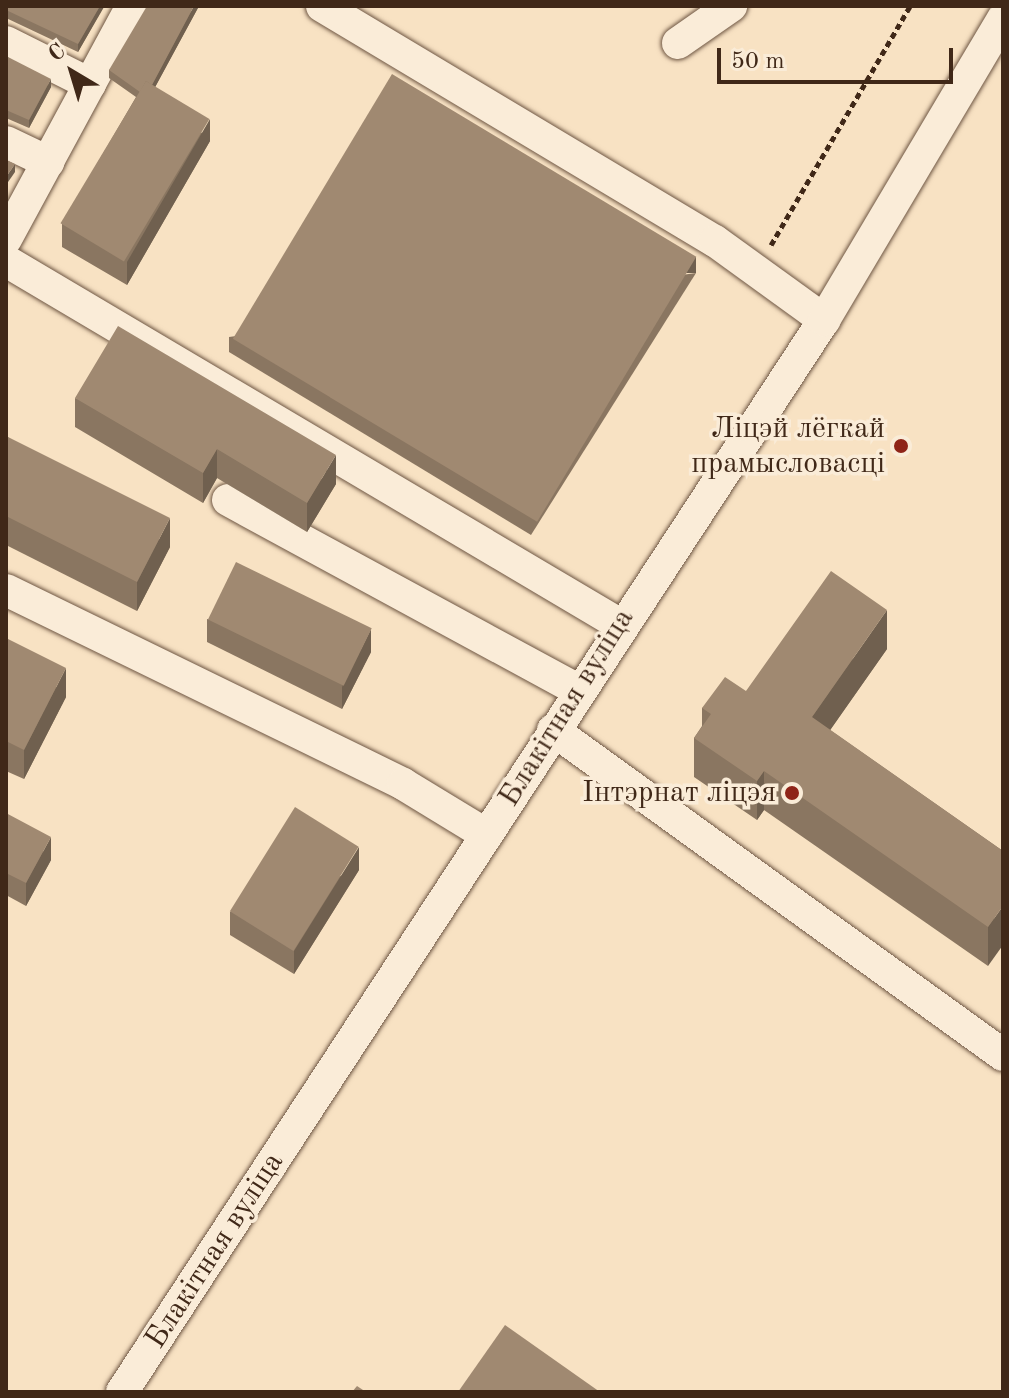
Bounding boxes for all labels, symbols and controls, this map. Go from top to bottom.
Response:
north arrow [32,32,112,112]
scale bar [721,32,957,82]
text: С [45,40,70,66]
text: 50 m [731,50,785,74]
place label: Ліцэй лёгкай прамысловасці [691,411,885,482]
marker: Ліцэй лёгкай прамысловасці [892,437,910,455]
street label: Блакітная вуліца [492,602,642,814]
place label: Інтэрнат ліцэя [582,775,776,811]
marker: Інтэрнат ліцэя [783,784,801,802]
street label: Блакітная вуліца [138,1146,292,1356]

